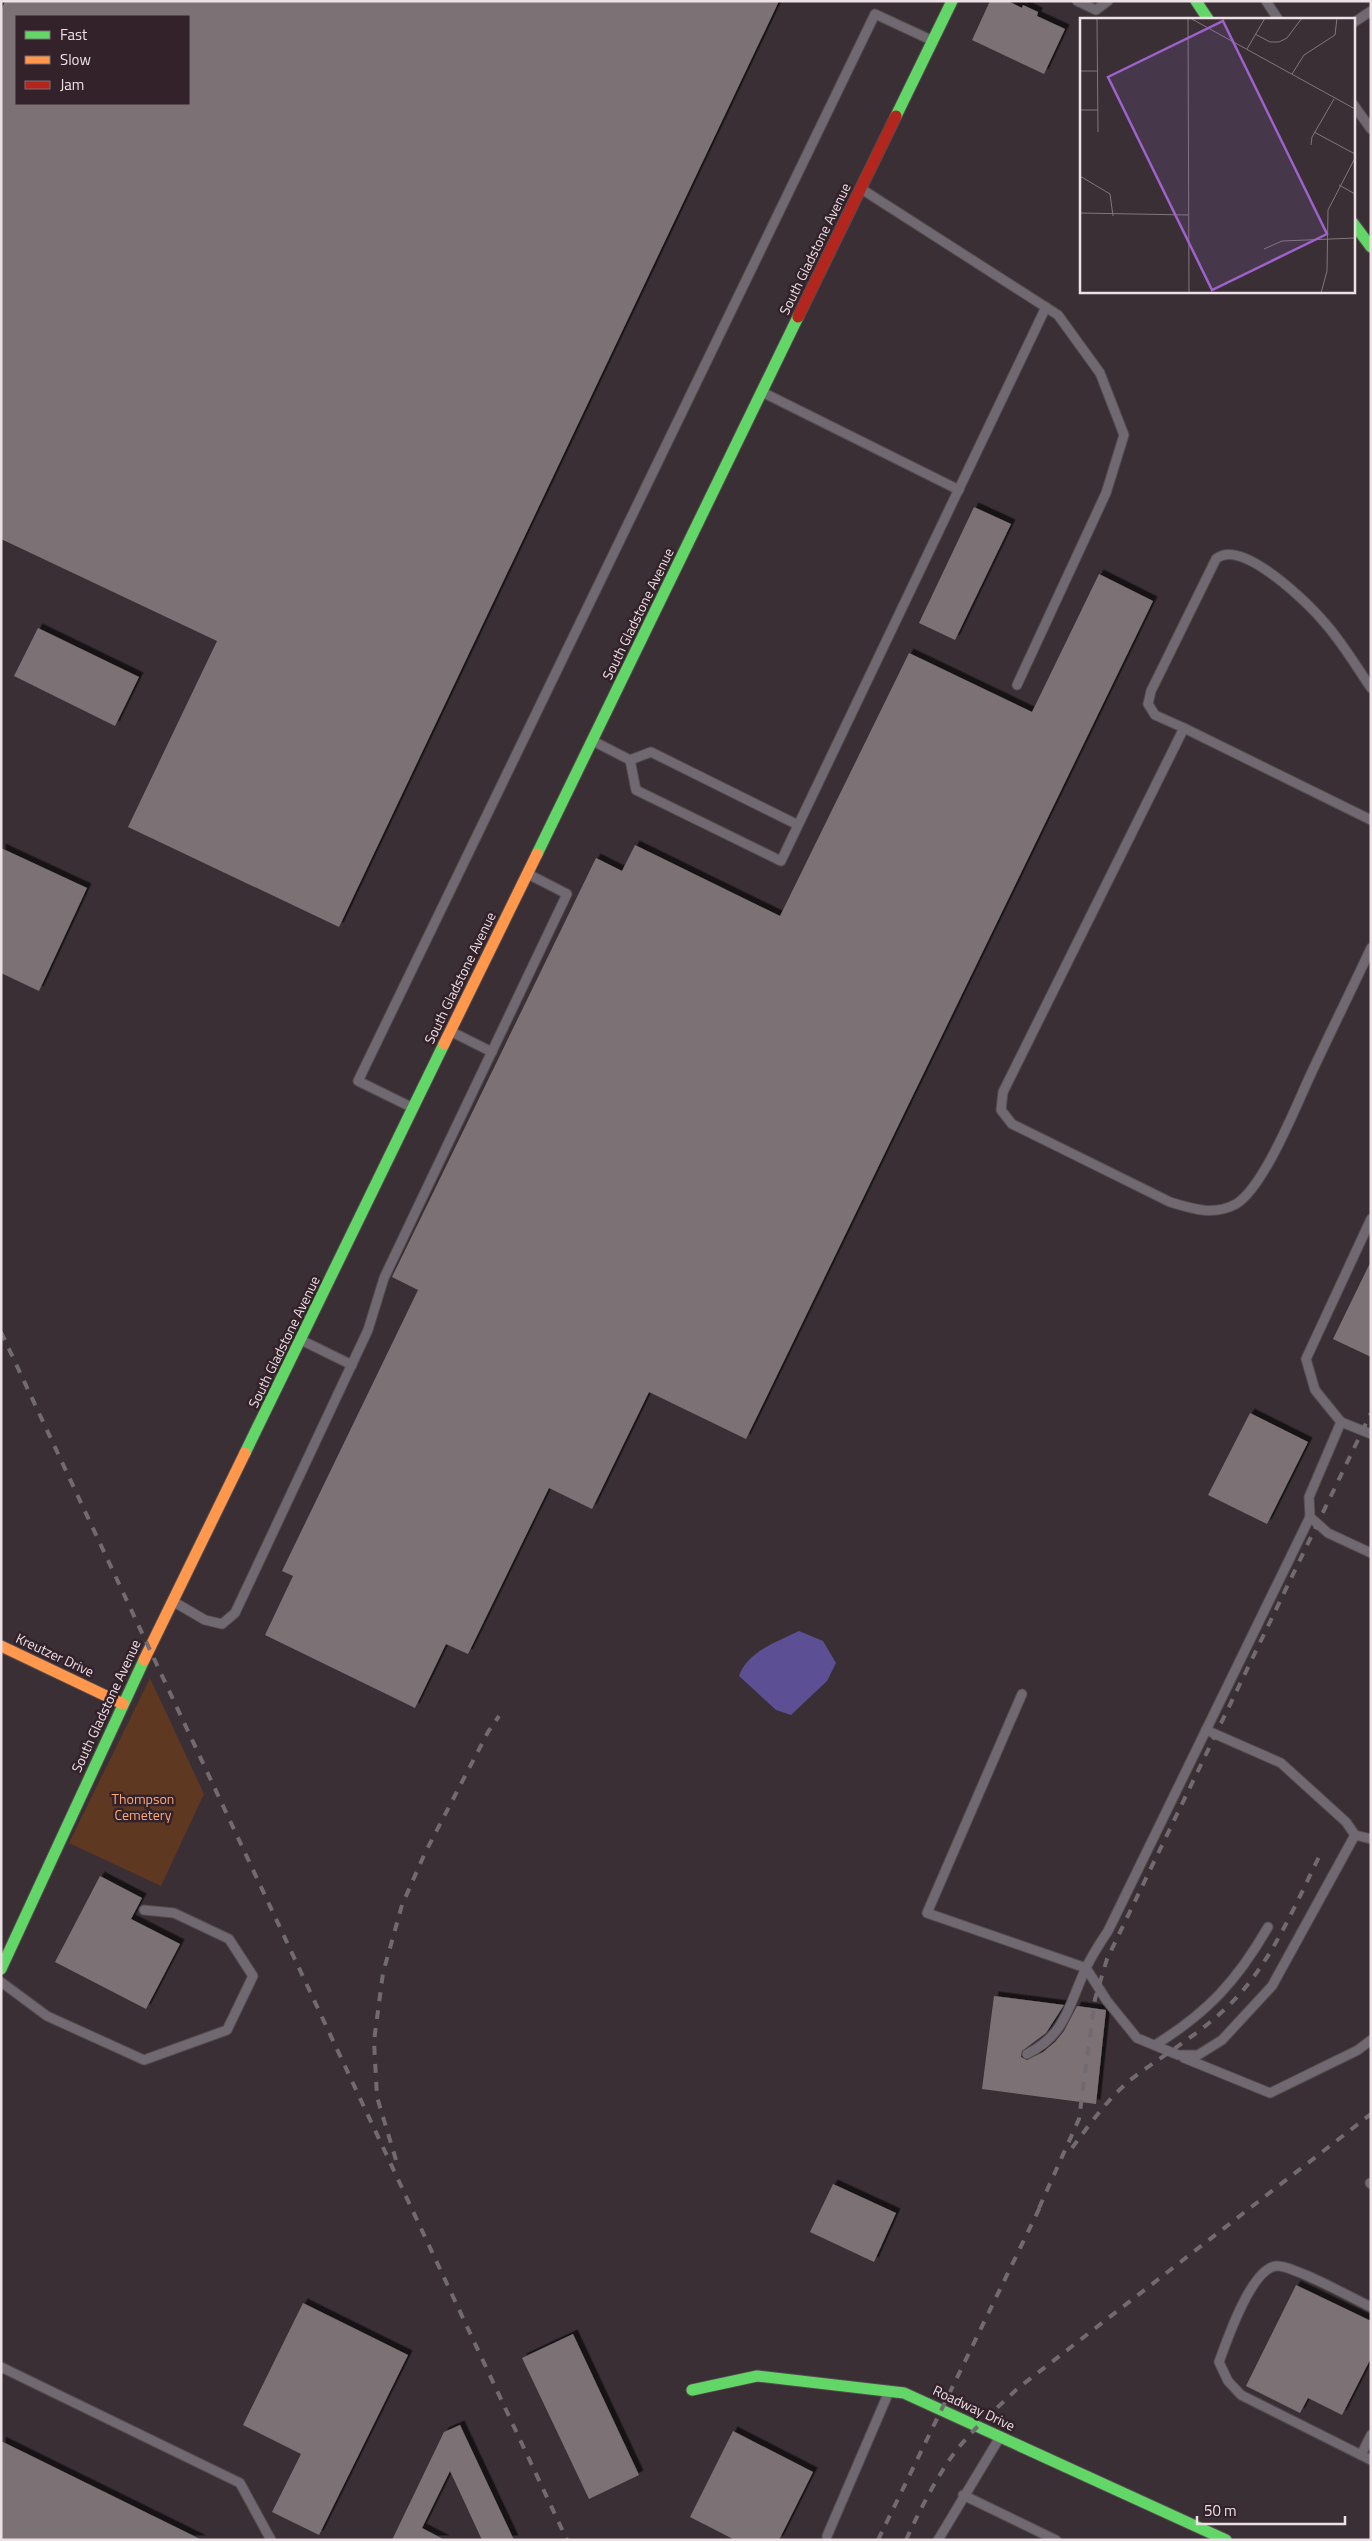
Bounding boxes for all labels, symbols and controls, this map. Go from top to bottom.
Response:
legend [15,15,190,105]
inset map [1080,18,1354,292]
text: Fast [60,23,88,46]
text: Slow [60,48,91,71]
text: Jam [60,73,84,96]
street label: South Gladstone Avenue [773,179,856,318]
street label: South Gladstone Avenue [596,544,679,683]
street label: South Gladstone Avenue [418,908,501,1047]
street label: South Gladstone Avenue [242,1272,325,1411]
street label: Kreutzer Drive [13,1627,98,1682]
street label: South Gladstone Avenue [65,1636,146,1776]
park label: Thompson Cemetery [112,1788,174,1825]
street label: Roadway Drive [930,2379,1019,2436]
scale bar [1197,2494,1344,2526]
text: 50 m [1204,2499,1237,2522]

